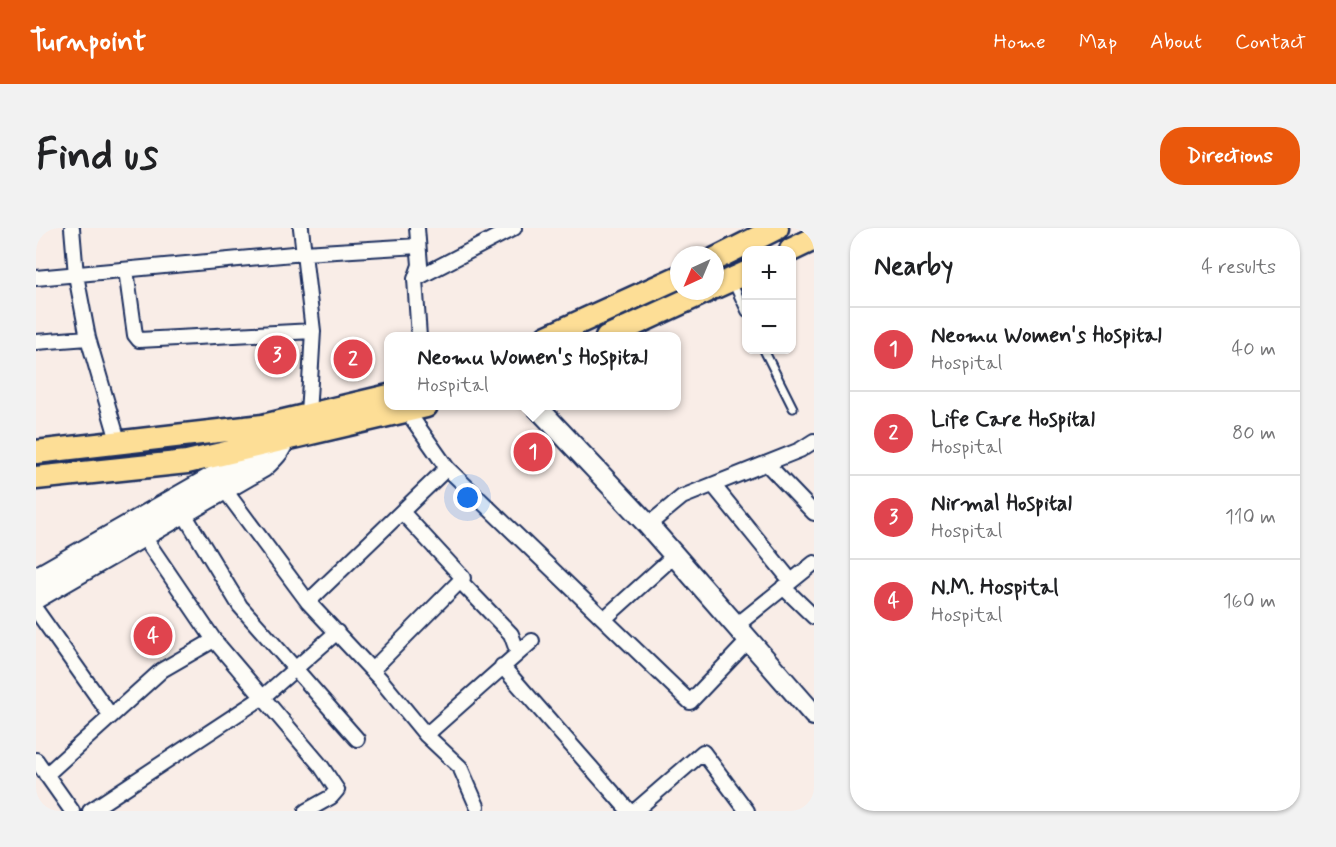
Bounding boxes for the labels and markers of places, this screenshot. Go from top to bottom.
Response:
pin: 3 [258,332,296,378]
pin: 2 [334,336,372,382]
pin: 1 [514,430,552,474]
pin: 4 [134,614,172,658]

